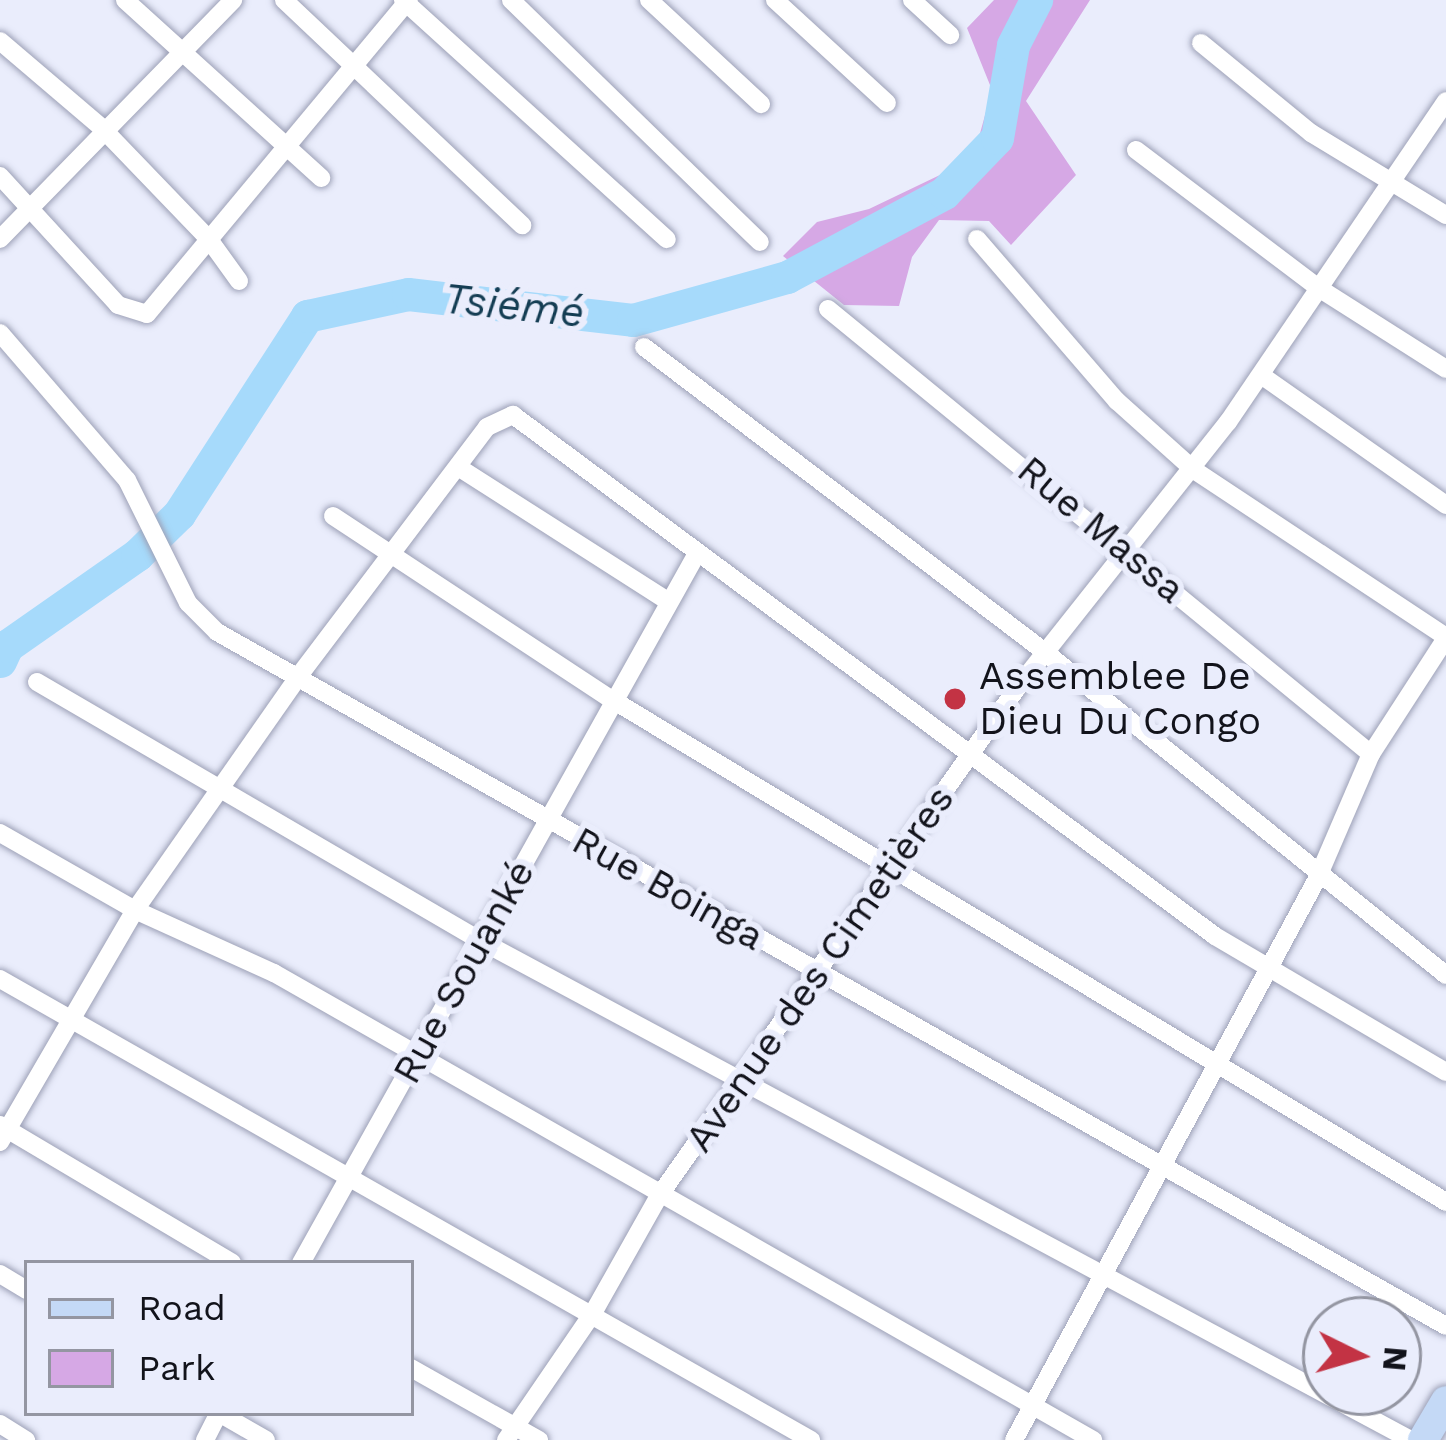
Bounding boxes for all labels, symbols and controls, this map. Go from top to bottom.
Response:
water label: Tsiémé [441,274,587,338]
street label: Rue Massa [1008,447,1194,613]
place label: Assemblee De Dieu Du Congo [979,654,1261,745]
marker: Assemblee De Dieu Du Congo [942,686,968,712]
street label: Avenue des Cimetières [676,777,964,1161]
street label: Rue Boinga [564,817,772,961]
street label: Rue Souanké [383,852,545,1092]
legend [24,1260,414,1416]
text: Road [138,1287,226,1329]
north arrow [1302,1296,1422,1416]
text: N [1375,1345,1416,1373]
text: Park [138,1347,215,1389]

